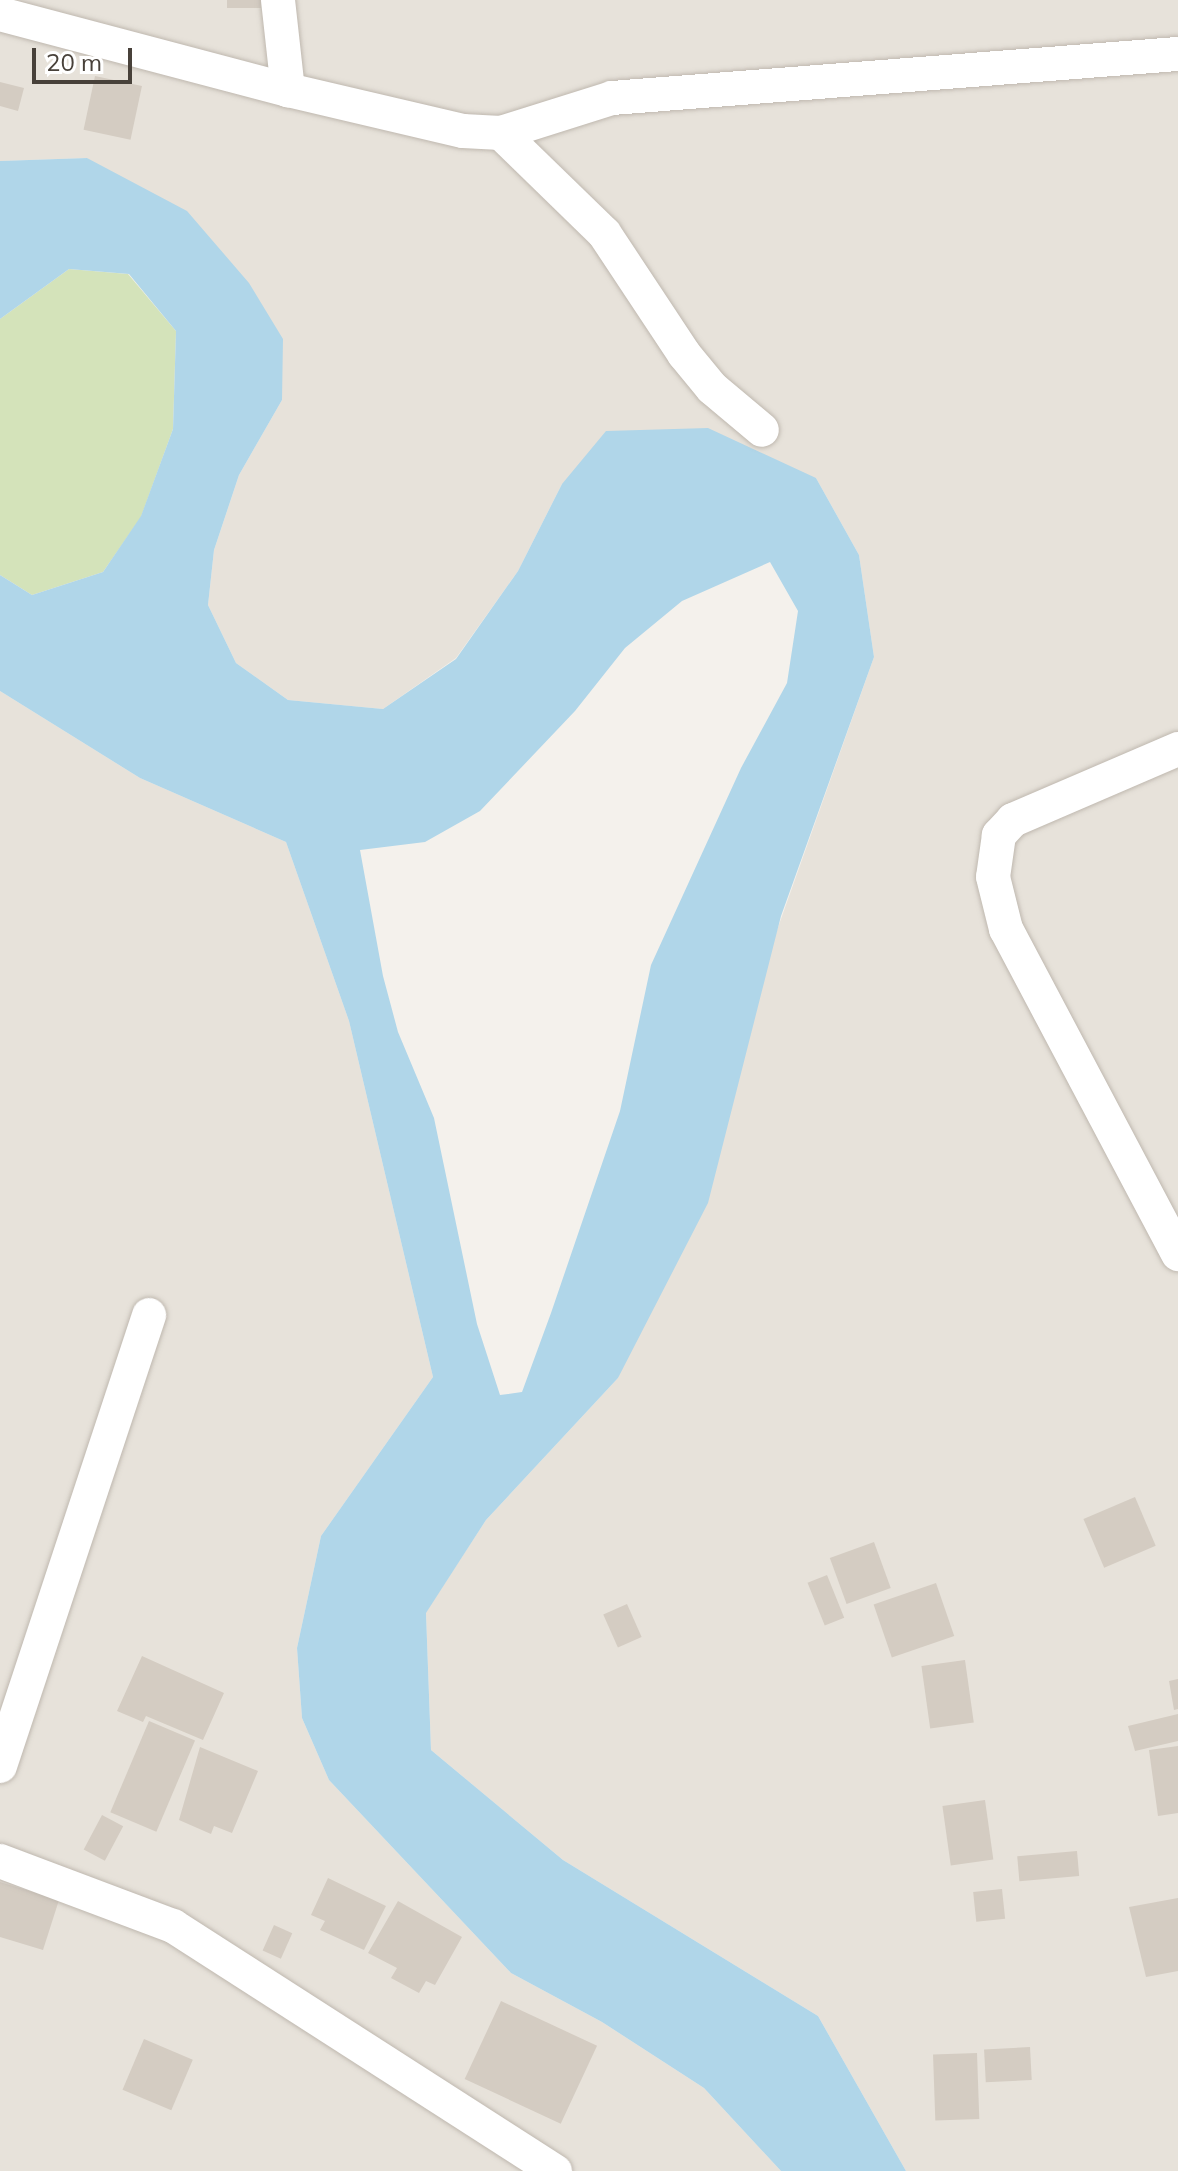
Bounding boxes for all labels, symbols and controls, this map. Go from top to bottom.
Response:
scale bar [36,32,136,82]
text: 20 m [46,47,102,77]

